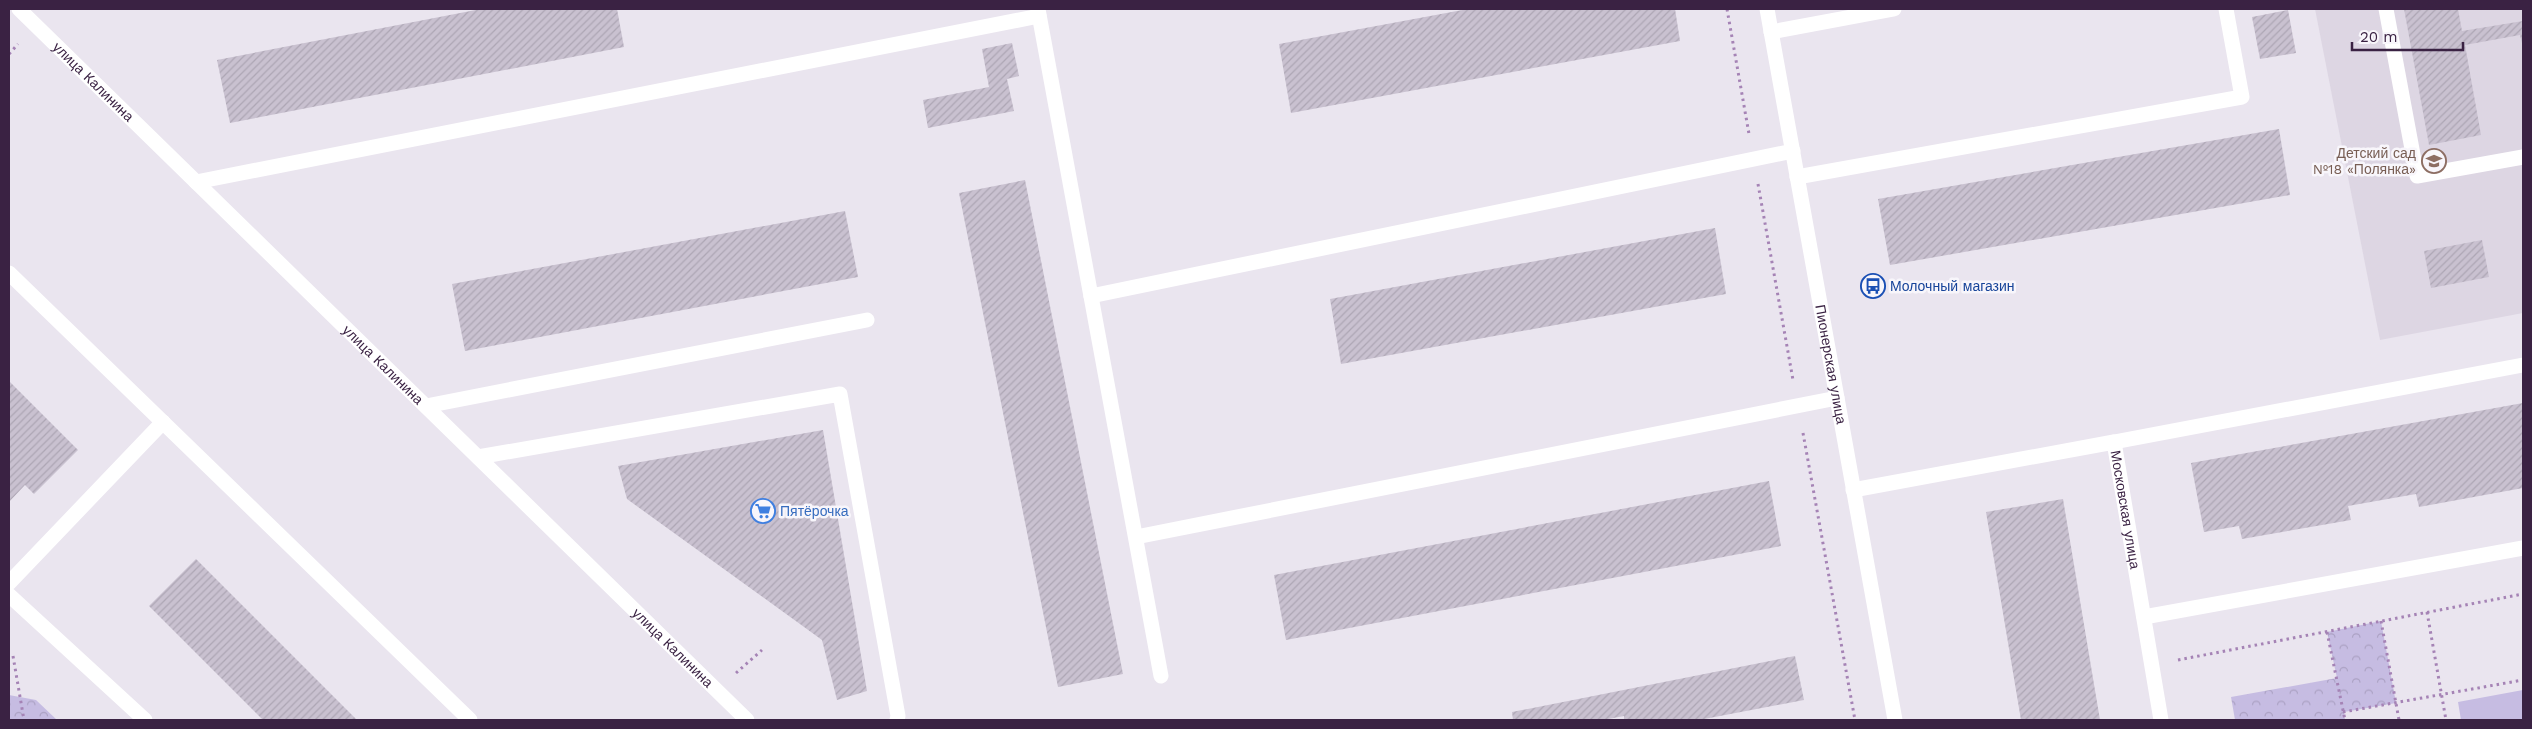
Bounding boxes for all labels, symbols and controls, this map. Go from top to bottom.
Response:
scale bar [2352,20,2463,52]
text: 20 m [2360,28,2398,46]
street label: улица Калинина [50,39,137,125]
place label: Детский сад №18 «Полянка» [2313,145,2416,177]
school or university icon: Детский сад №18 «Полянка» [2421,148,2447,174]
bus stop icon: Молочный магазин [1860,273,1886,299]
place label: Молочный магазин [1890,278,2015,294]
street label: Пионерская улица [1812,303,1850,426]
street label: улица Калинина [340,322,427,408]
street label: Московская улица [2108,449,2143,570]
supermarket icon: Пятёрочка [750,498,776,524]
place label: Пятёрочка [780,503,849,519]
street label: улица Калинина [629,605,717,691]

